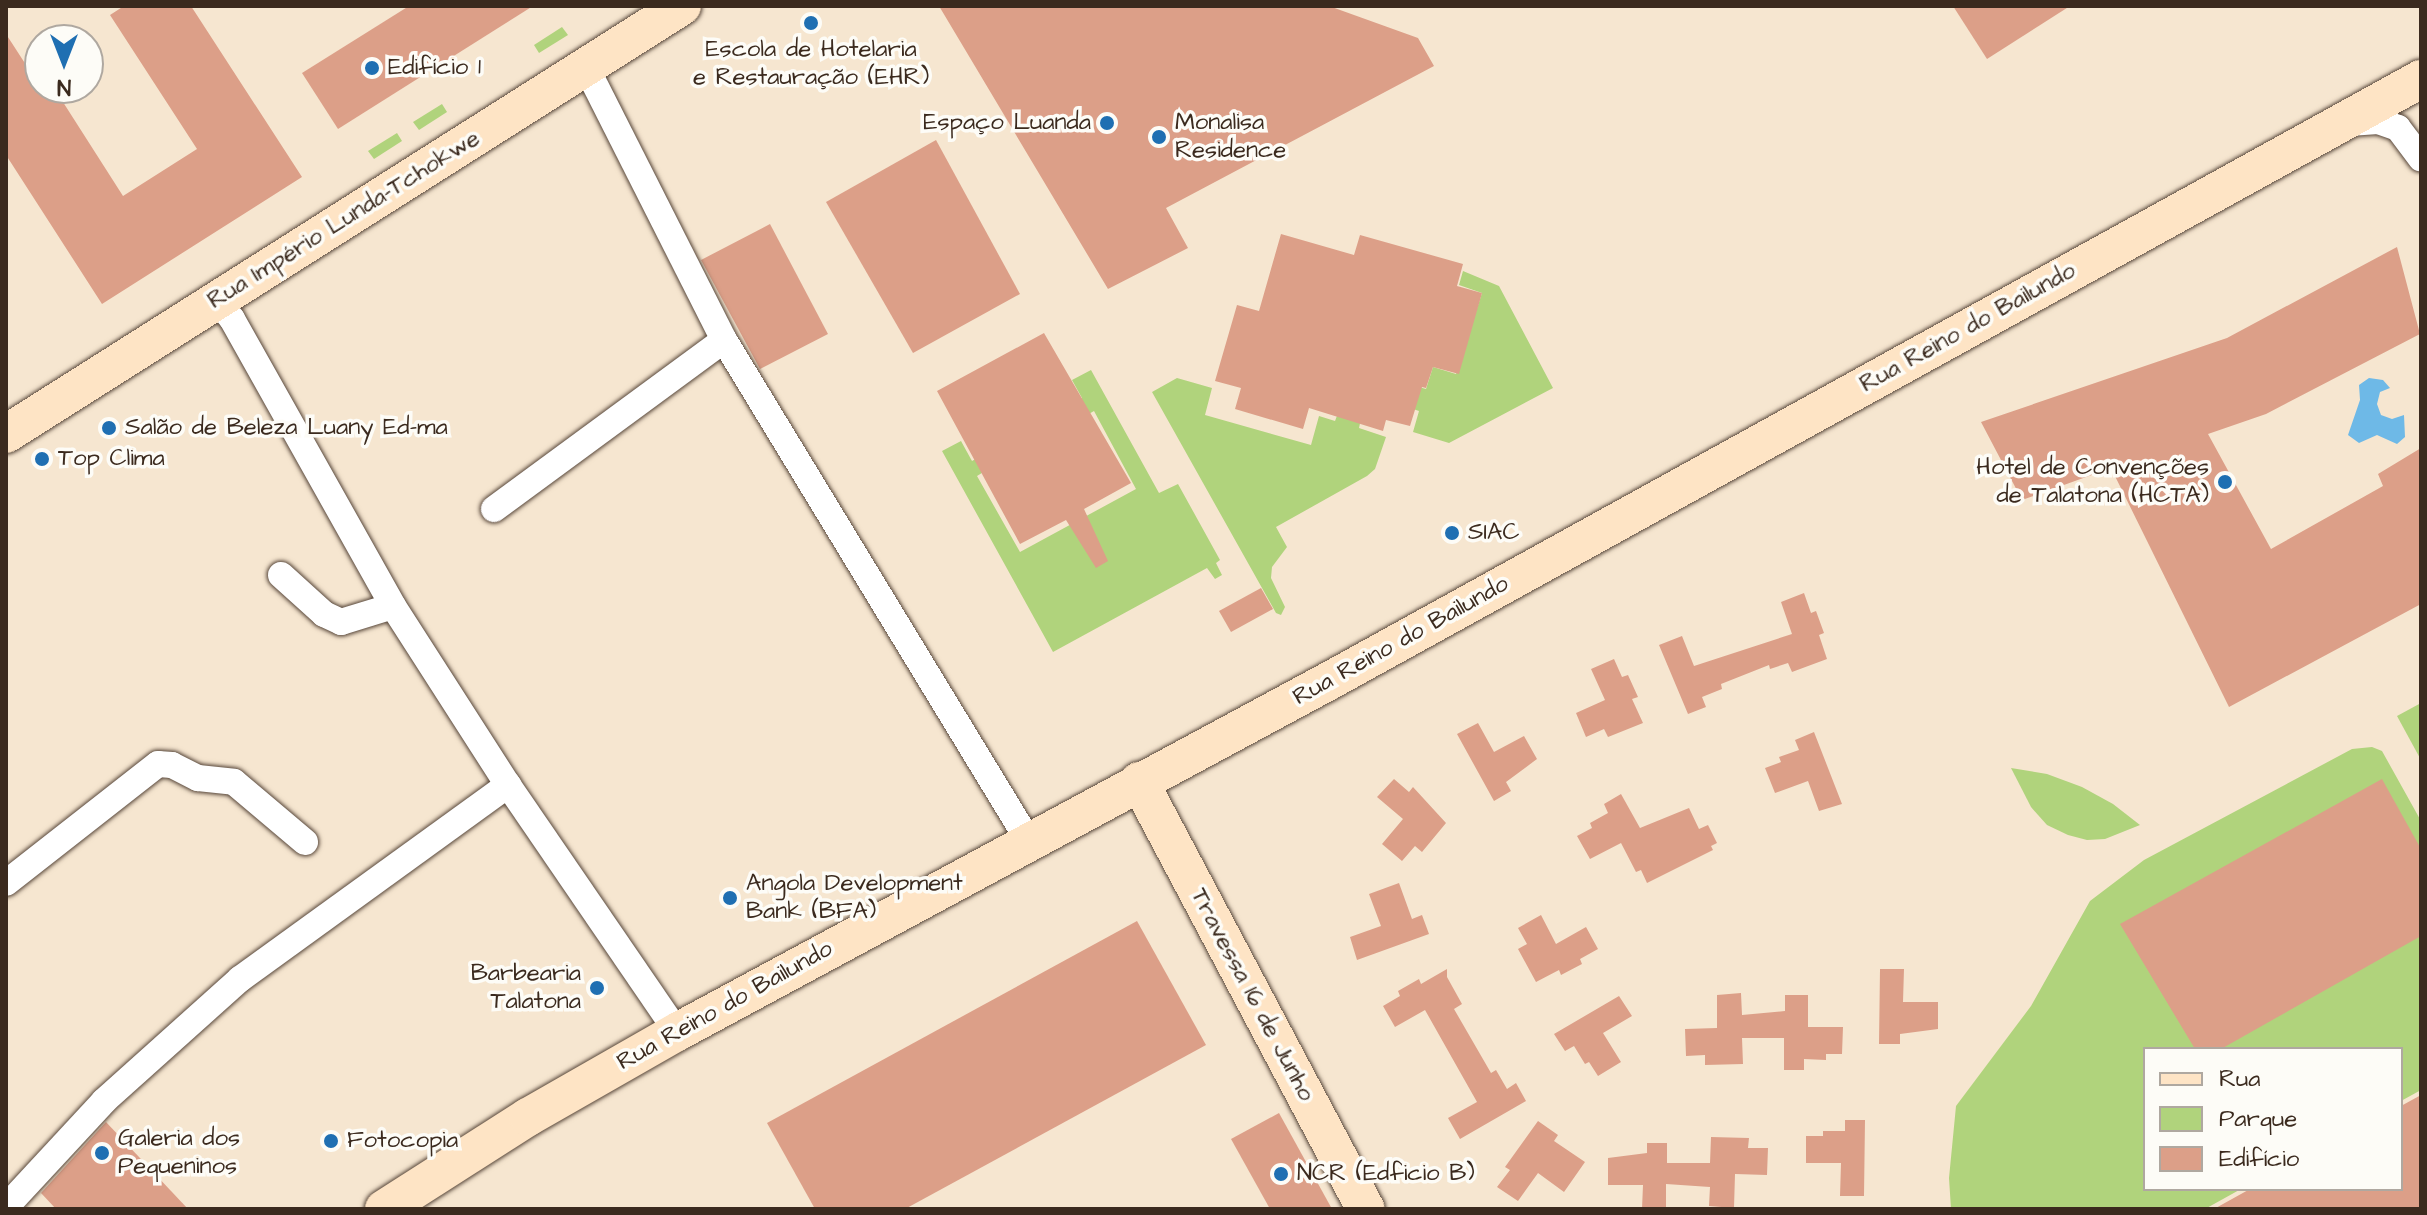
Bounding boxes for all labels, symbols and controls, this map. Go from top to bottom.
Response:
marker: Escola de Hotelaria e Restauração (EHR) [802,14,820,32]
north arrow [24,24,104,104]
place label: Escola de Hotelaria e Restauração (EHR) [693,36,929,92]
place label: Edifício 1 [388,54,481,82]
marker: Edifício 1 [363,59,381,77]
text: N [57,71,71,102]
place label: Espaço Luanda [923,109,1091,137]
place label: Monalisa Residence [1175,109,1286,165]
marker: Espaço Luanda [1098,114,1116,132]
street label: Rua Império Lunda-Tchokwe [203,124,485,316]
marker: Monalisa Residence [1150,128,1168,146]
street label: Rua Reino do Bailundo [1855,257,2081,399]
place label: Salão de Beleza Luany Ed-ma [125,414,448,442]
marker: Salão de Beleza Luany Ed-ma [100,419,118,437]
place label: Top Clima [58,445,165,473]
marker: Top Clima [33,450,51,468]
place label: Hotel de Convenções de Talatona (HCTA) [1976,454,2209,510]
marker: Hotel de Convenções de Talatona (HCTA) [2216,473,2234,491]
place label: SIAC [1468,519,1519,547]
marker: SIAC [1443,524,1461,542]
street label: Rua Reino do Bailundo [1288,570,1514,712]
place label: Angola Development Bank (BFA) [746,870,963,926]
street label: Travessa 16 de Junho [1184,884,1320,1106]
marker: Angola Development Bank (BFA) [721,889,739,907]
street label: Rua Reino do Bailundo [612,935,838,1077]
place label: Barbearia Talatona [471,960,581,1016]
marker: Barbearia Talatona [588,979,606,997]
legend [2143,1047,2403,1191]
text: Rua [2219,1062,2261,1096]
text: Parque [2219,1102,2297,1136]
place label: Galeria dos Pequeninos [118,1125,240,1181]
place label: Fotocopia [347,1127,458,1155]
marker: Fotocopia [322,1132,340,1150]
text: Edifício [2219,1142,2299,1176]
marker: Galeria dos Pequeninos [93,1144,111,1162]
place label: NCR (Edficio B) [1297,1160,1475,1188]
marker: NCR (Edficio B) [1272,1165,1290,1183]

